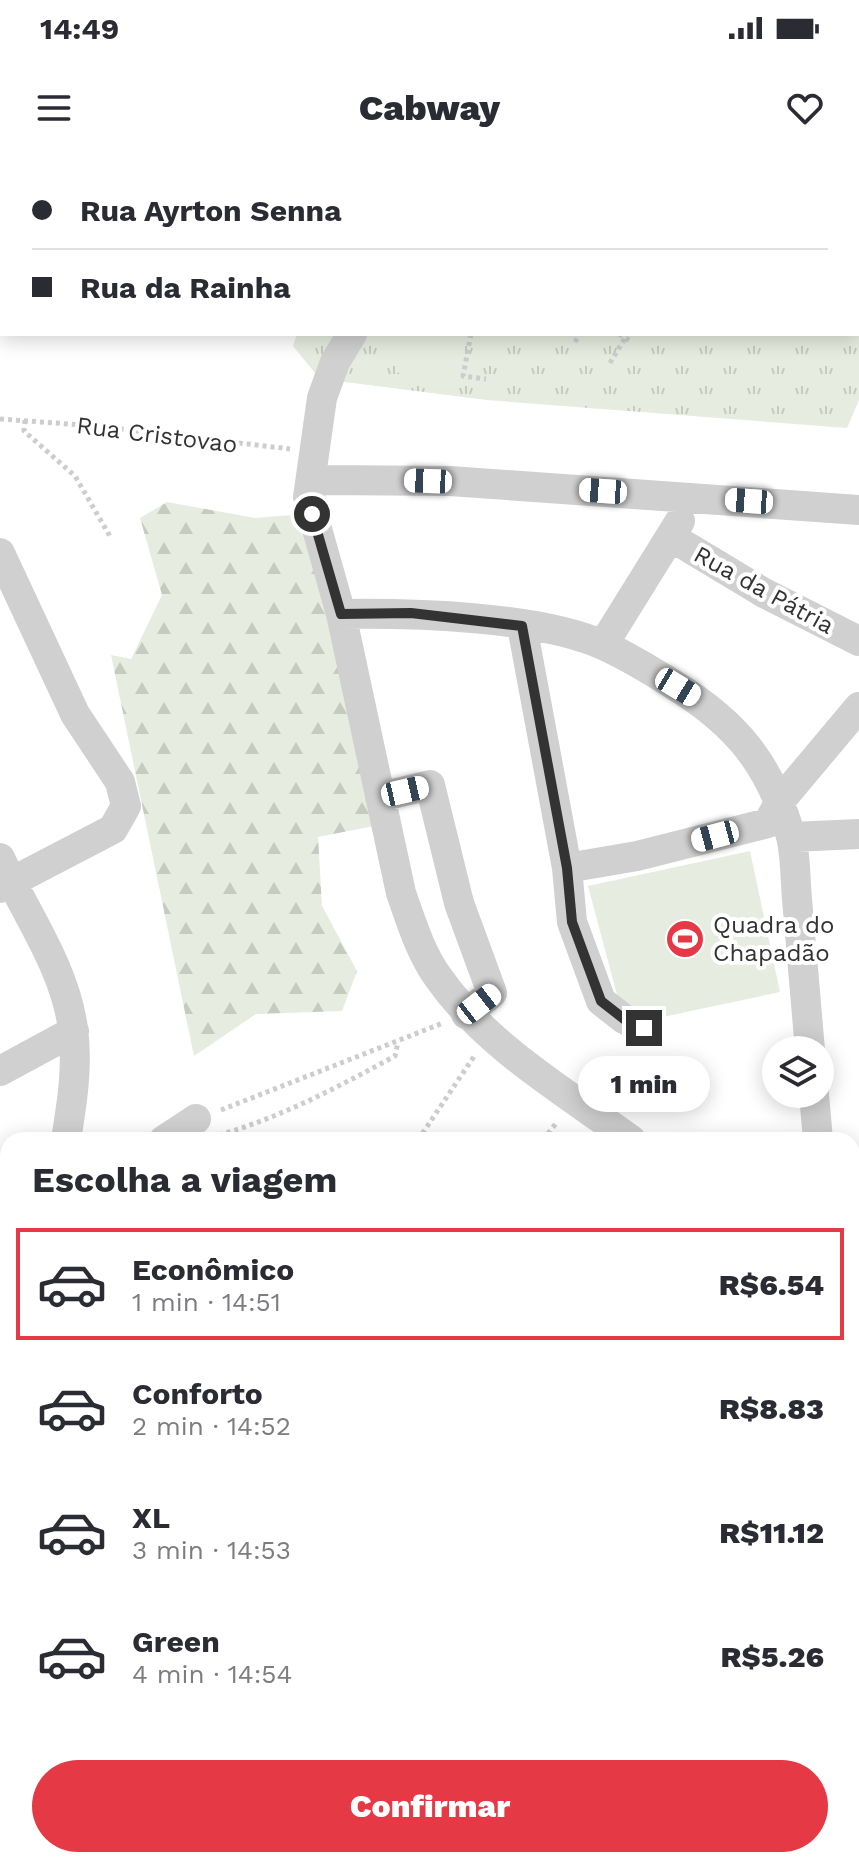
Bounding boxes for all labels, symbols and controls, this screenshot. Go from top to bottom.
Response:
text: 14:49 [40,11,119,46]
icon: menu [32,86,76,130]
icon: heart [783,86,827,130]
text: Cabway [359,87,500,129]
text: Rua Ayrton Senna [80,193,342,228]
text: Rua da Rainha [80,270,291,305]
street label: Rua Cristovao [75,411,239,459]
car [404,468,452,494]
car [578,477,628,505]
car [724,487,774,515]
route start [294,496,330,532]
street label: Rua da Pátria [689,540,839,640]
car [651,664,705,710]
car [379,774,431,808]
car [689,818,741,854]
place label: Quadra do Chapadão [713,911,835,967]
sports icon: Quadra do Chapadão [664,918,706,960]
car [453,980,505,1028]
route end [626,1010,662,1046]
map controls [762,1036,834,1108]
button: layers [762,1036,834,1108]
callout: 1 min [578,1056,710,1112]
text: 1 min [611,1069,677,1099]
text: Escolha a viagem [32,1159,337,1201]
icon: car [36,1248,108,1320]
text: Econômico [132,1252,294,1287]
text: R$6.54 [719,1267,824,1302]
text: 1 min · 14:51 [132,1287,281,1317]
icon: car [36,1372,108,1444]
text: Conforto [132,1376,263,1411]
text: R$8.83 [719,1391,824,1426]
text: 2 min · 14:52 [132,1411,291,1441]
icon: car [36,1496,108,1568]
text: XL [132,1500,170,1535]
text: R$11.12 [719,1515,824,1550]
text: 3 min · 14:53 [132,1535,291,1565]
icon: car [36,1620,108,1692]
text: Green [132,1624,220,1659]
text: R$5.26 [721,1639,824,1674]
text: 4 min · 14:54 [132,1659,292,1689]
button: Confirmar [32,1760,828,1852]

